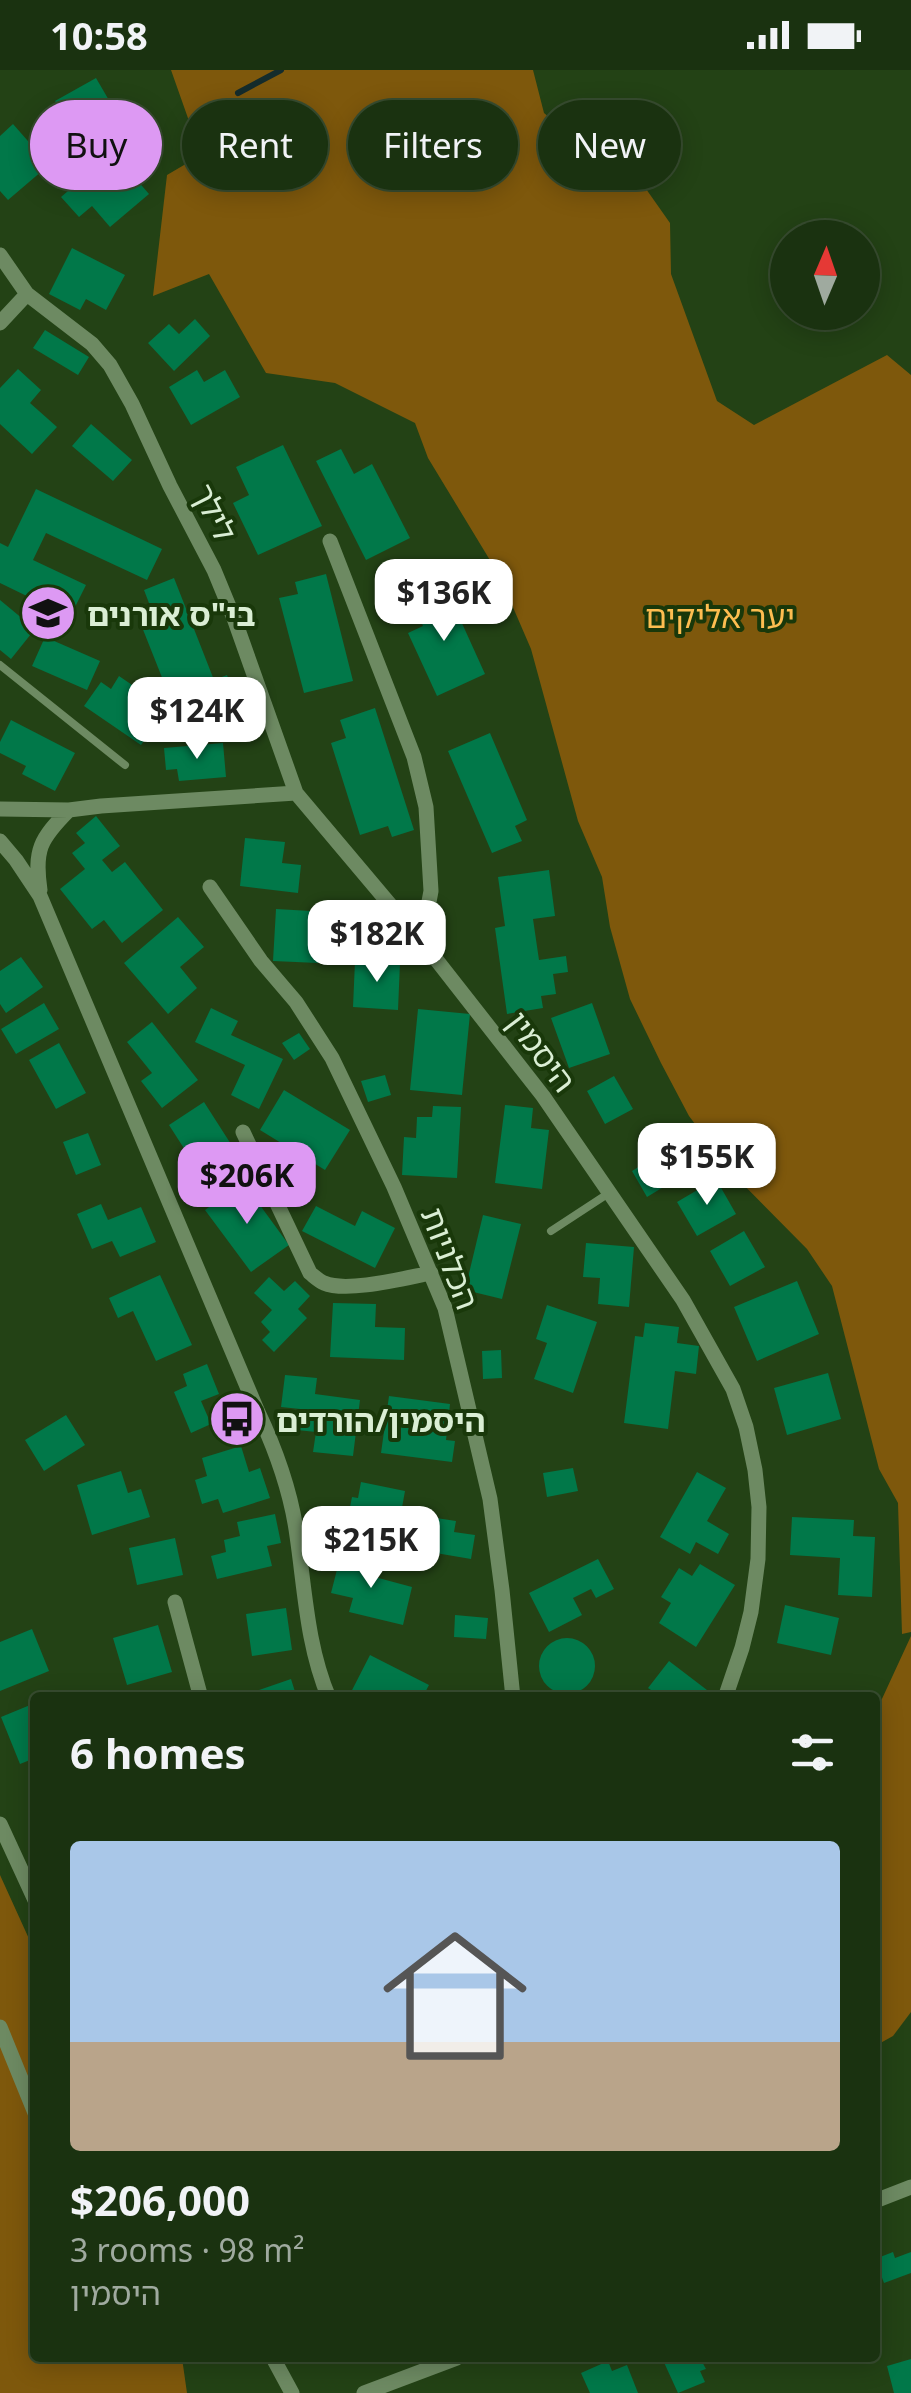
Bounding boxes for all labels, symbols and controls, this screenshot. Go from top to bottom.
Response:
text: 10:58 [50,9,148,61]
chip: Buy [30,100,162,190]
chip: Rent [182,100,328,190]
chip: Filters [348,100,518,190]
chip: New [538,100,681,190]
north arrow [770,220,880,330]
map controls [770,220,880,330]
street label: לילך [182,476,248,548]
pin: $136K [374,559,514,644]
text: $136K [397,570,491,613]
school or university icon: בי"ס אורנים [18,583,78,643]
place label: בי"ס אורנים [87,592,256,635]
park label: יער אליקים [645,594,795,637]
pin: $124K [127,677,267,762]
text: $124K [150,688,244,731]
pin: $182K [307,900,447,985]
text: $182K [330,911,424,954]
street label: היסמין [497,1002,587,1100]
pin: $155K [637,1123,777,1208]
text: $155K [660,1134,754,1177]
pin: $206K [177,1142,317,1227]
text: $206K [200,1153,294,1196]
street label: הכלניות [412,1201,490,1315]
bus stop icon: היסמין/הורדים [207,1389,267,1449]
place label: היסמין/הורדים [276,1398,486,1441]
pin: $215K [301,1506,441,1591]
text: $215K [324,1517,418,1560]
text: 6 homes [70,1724,246,1781]
icon: filters [785,1725,840,1780]
icon: home [365,1906,545,2086]
text: $206,000 [70,2171,250,2228]
text: 3 rooms · 98 m² [70,2228,304,2271]
text: היסמין [70,2271,161,2314]

